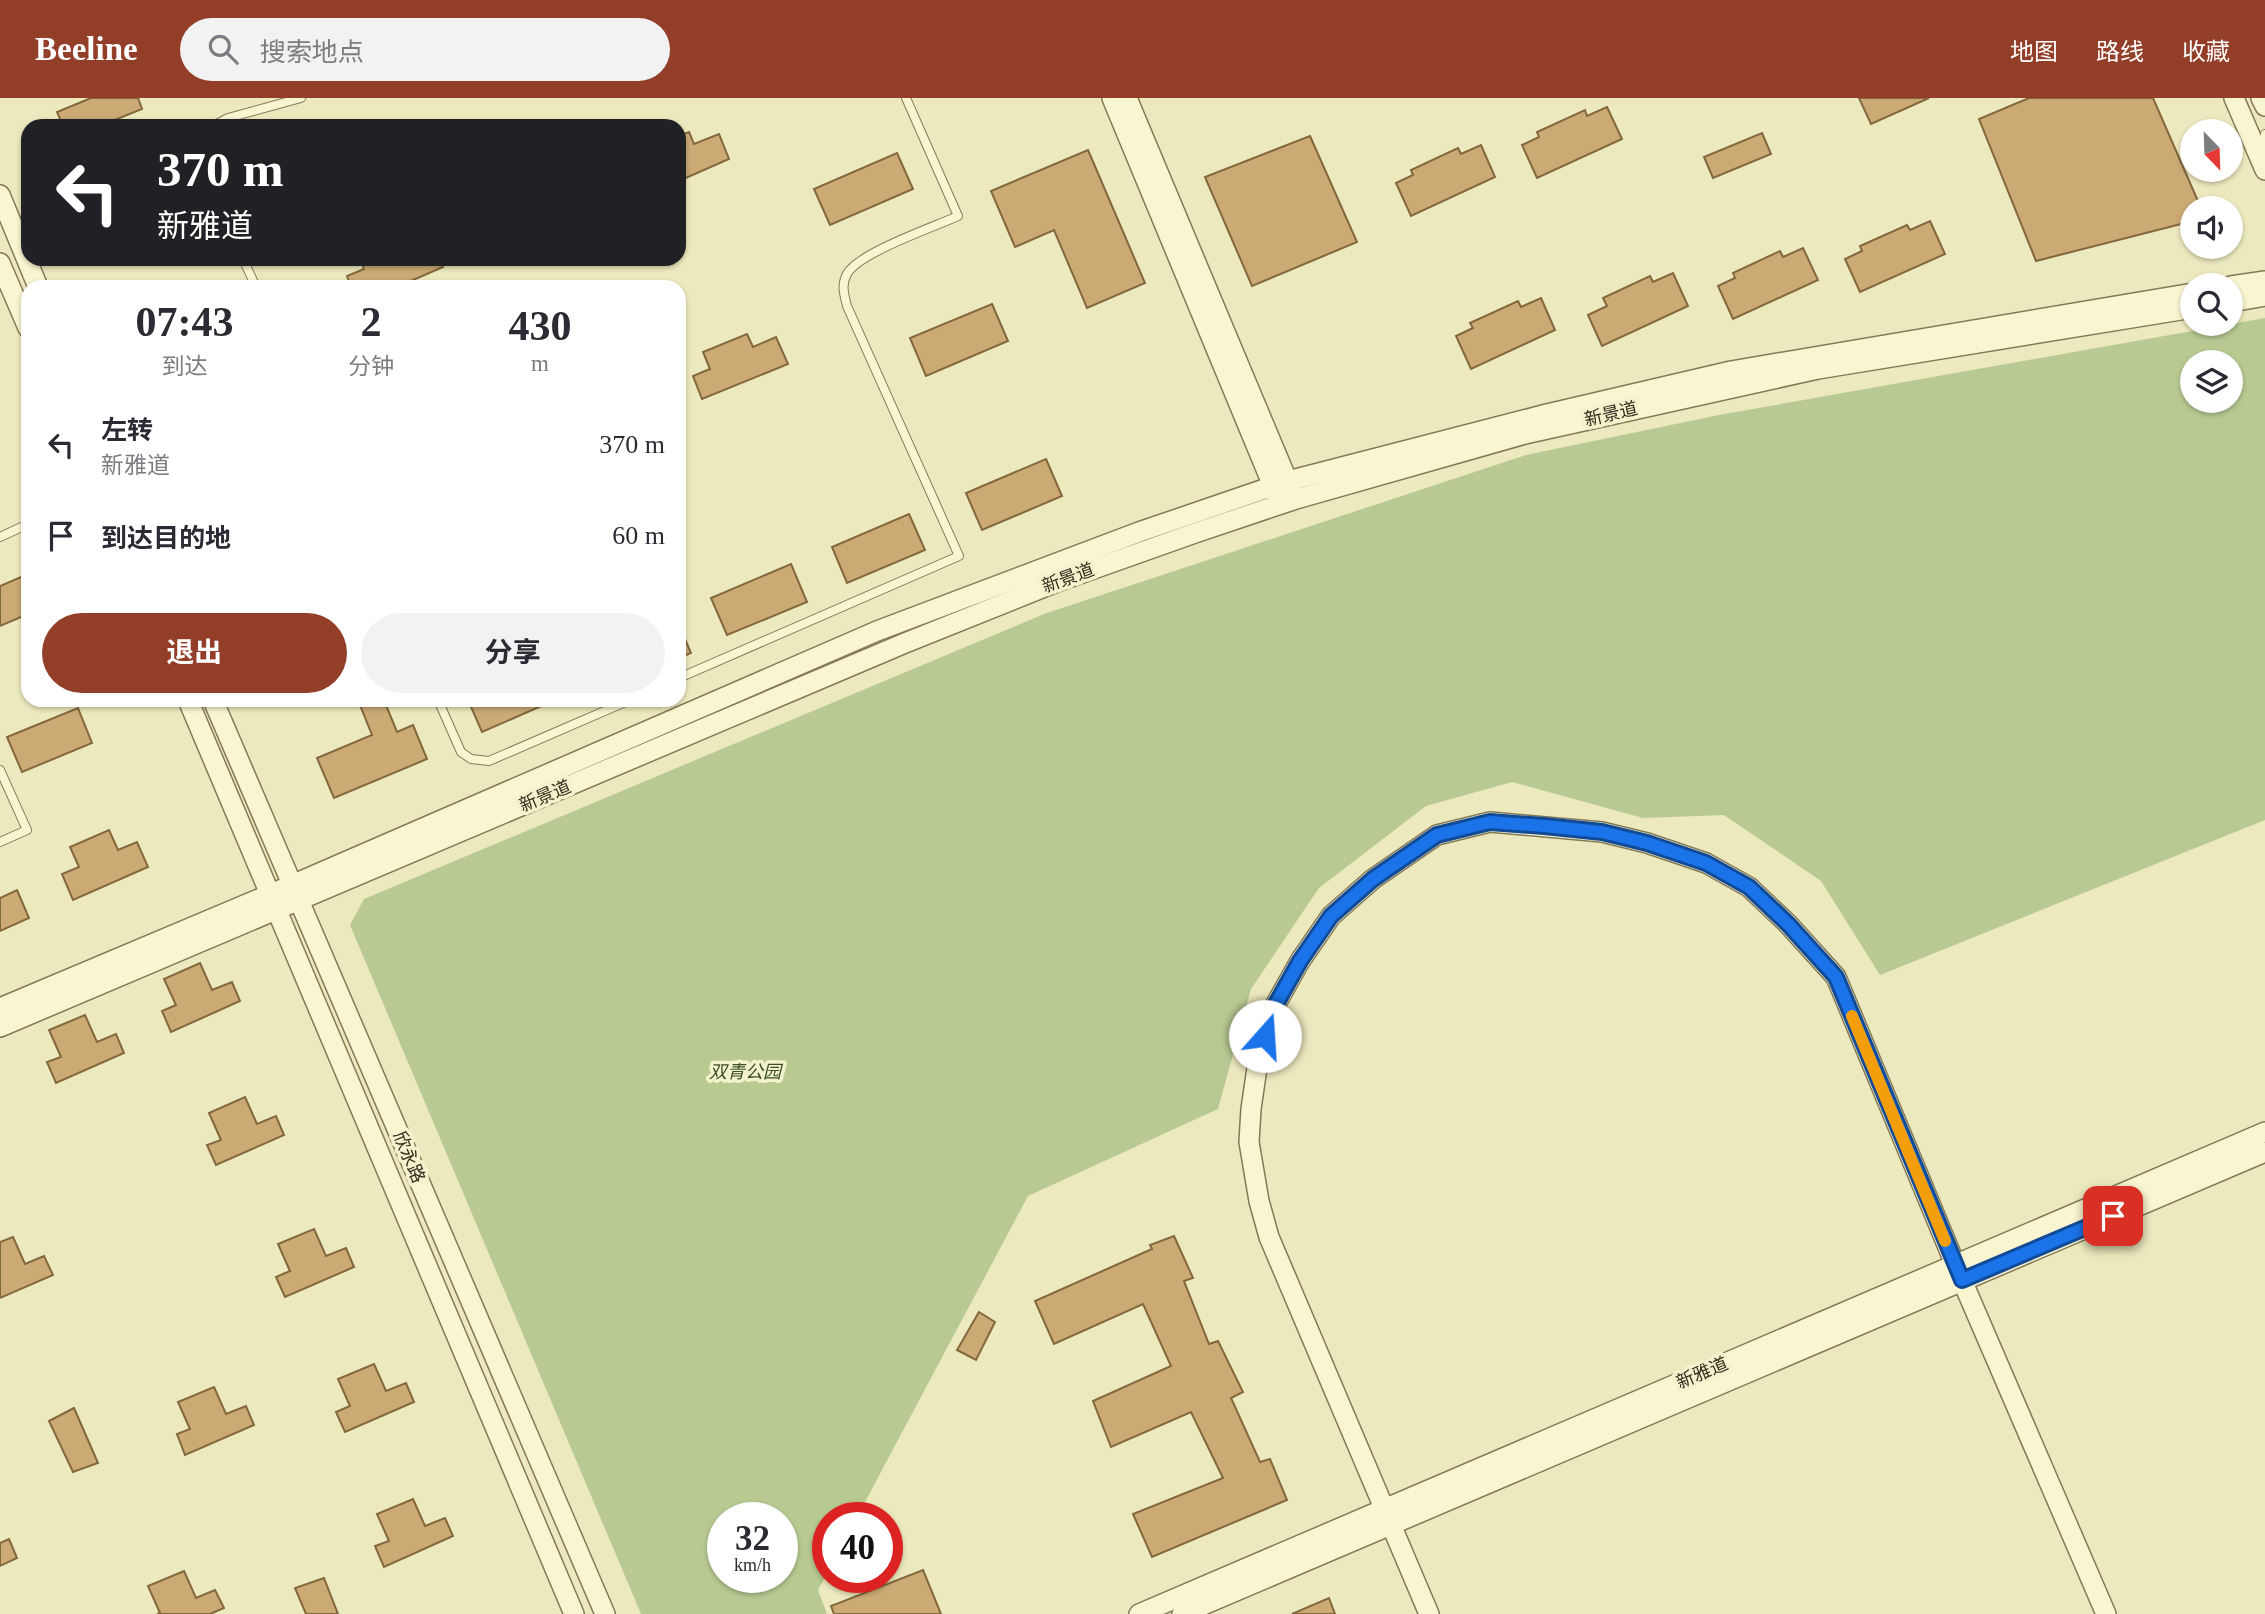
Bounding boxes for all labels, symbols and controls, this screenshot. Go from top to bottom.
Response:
search box [180,18,670,81]
icon: search [204,30,242,68]
text: Beeline [35,31,138,67]
text: 搜索地点 [260,38,364,67]
text: 地图 [2010,39,2058,65]
text: 路线 [2096,39,2144,65]
text: 收藏 [2182,39,2230,65]
north arrow [2180,119,2244,182]
map controls [2180,119,2243,413]
text: 370 m [157,142,284,197]
icon: left [42,147,133,238]
button: sound [2180,196,2243,259]
text: 新雅道 [157,208,253,244]
button: search [2180,273,2243,336]
text: 07:43 [136,299,234,345]
text: 2 [361,299,382,345]
text: 430 [509,303,572,349]
button: layers [2180,350,2243,413]
text: m [531,351,549,376]
text: 到达 [162,354,208,379]
text: 分钟 [348,354,394,379]
street label: 新景道 [1582,398,1640,430]
text: 左转 [101,416,153,445]
icon: left [42,426,80,464]
text: 370 m [599,430,665,459]
text: 新雅道 [101,453,170,478]
icon: arrive [42,517,80,555]
text: 60 m [612,521,665,550]
text: 到达目的地 [101,524,231,553]
street label: 新景道 [1039,559,1097,597]
button: 退出 [42,613,347,693]
button: 分享 [361,613,665,693]
street label: 新景道 [516,776,574,816]
position arrow [1228,999,1302,1073]
park label: 双青公园 [709,1062,784,1082]
street label: 欣永路 [389,1128,429,1186]
pin [2083,1186,2143,1246]
icon: arrive [2094,1197,2132,1235]
street label: 新雅道 [1673,1353,1731,1393]
speed limit sign: 40 [812,1502,903,1593]
text: 32 [735,1519,770,1558]
text: km/h [734,1555,771,1575]

